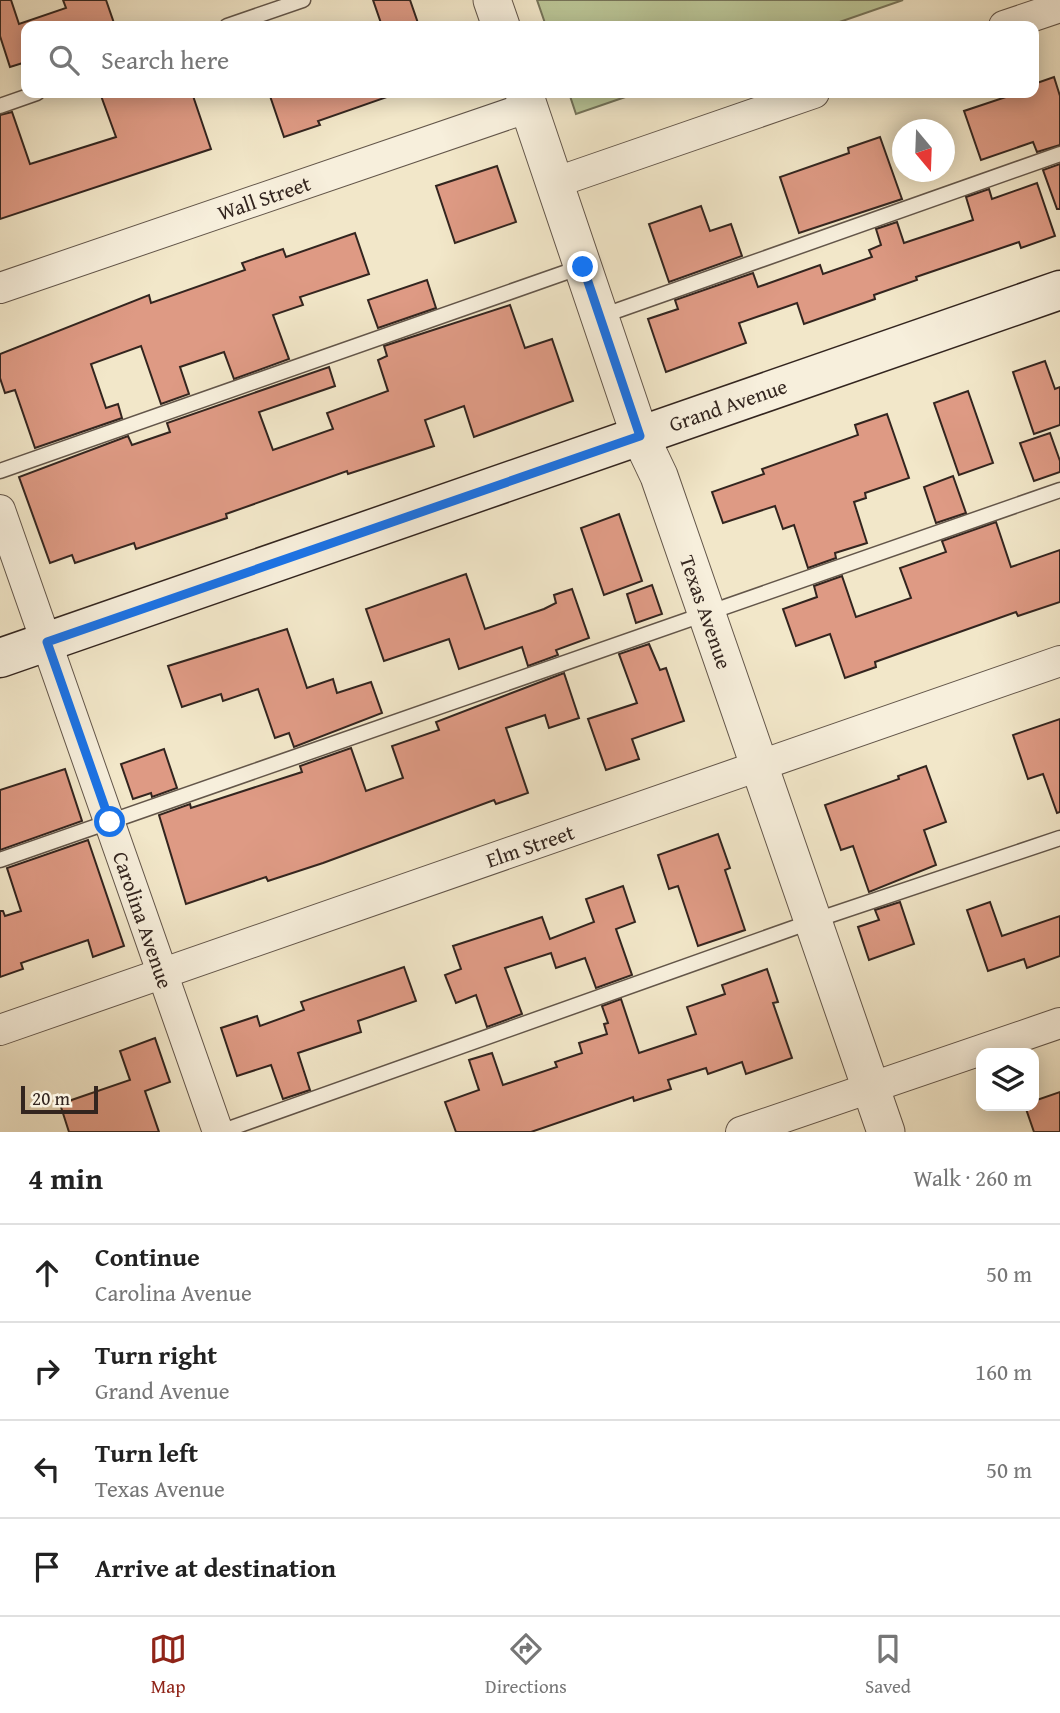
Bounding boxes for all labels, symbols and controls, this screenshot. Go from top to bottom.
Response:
search box [21,21,1039,98]
text: Search here [101,40,229,79]
icon: search [45,41,83,79]
north arrow [892,119,955,182]
street label: Wall Street [213,167,315,228]
route end [567,251,598,282]
street label: Grand Avenue [665,370,791,440]
street label: Texas Avenue [672,551,740,673]
route start [94,806,125,837]
street label: Elm Street [482,816,579,876]
street label: Carolina Avenue [105,847,181,993]
map controls [976,1048,1039,1111]
button: layers [976,1048,1039,1111]
scale bar [21,1083,98,1115]
text: 20 m [32,1084,70,1112]
text: 4 min [28,1156,103,1200]
text: Walk · 260 m [913,1161,1032,1194]
text: Continue [95,1237,200,1276]
icon: ahead [28,1254,66,1292]
text: 50 m [986,1257,1032,1290]
text: Carolina Avenue [95,1276,252,1309]
text: Turn right [95,1335,217,1374]
icon: right [28,1352,66,1390]
text: 160 m [975,1355,1032,1388]
text: Grand Avenue [95,1374,230,1407]
text: Turn left [95,1433,198,1472]
icon: left [28,1450,66,1488]
text: 50 m [986,1453,1032,1486]
text: Texas Avenue [95,1472,225,1505]
icon: arrive [28,1548,66,1586]
text: Arrive at destination [95,1548,336,1587]
tab: Map [149,1630,187,1700]
tab: Directions [485,1630,567,1700]
tab: Saved [865,1630,911,1700]

